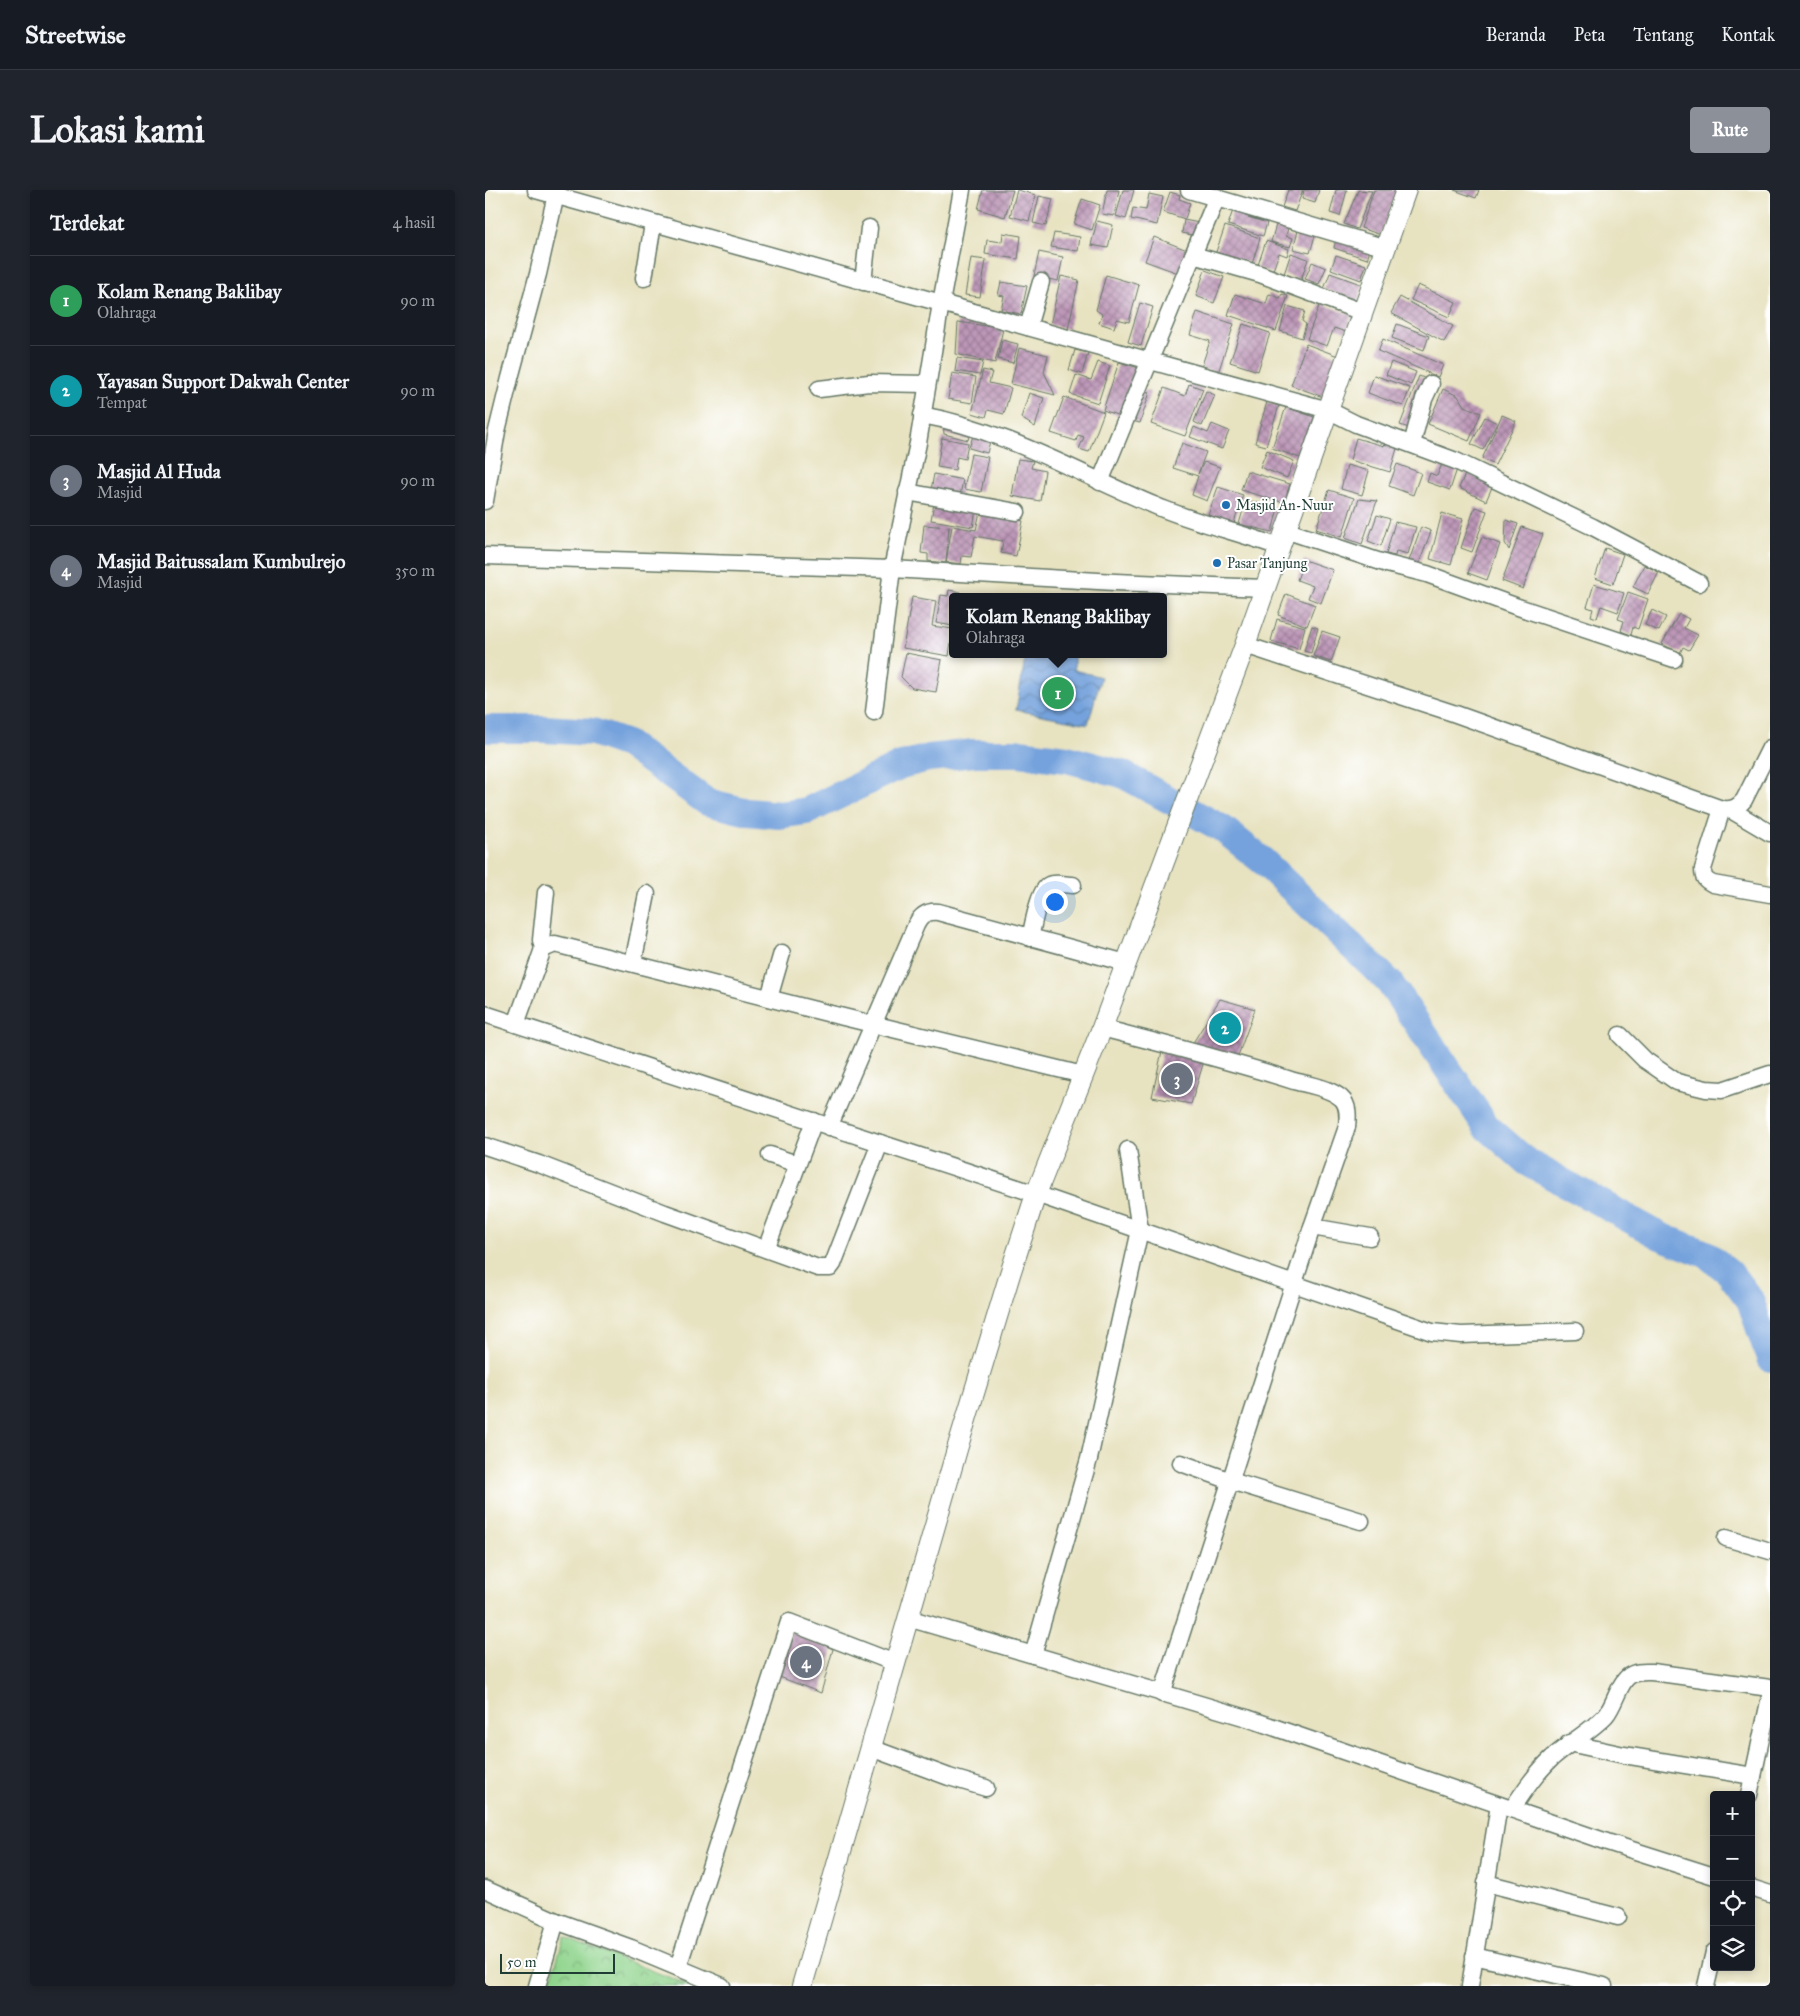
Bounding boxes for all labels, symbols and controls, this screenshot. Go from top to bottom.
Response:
text: Streetwise [25,20,126,50]
text: Beranda [1486,24,1546,46]
text: Peta [1574,24,1605,46]
text: Tentang [1633,24,1693,46]
text: Kontak [1721,24,1775,46]
button: Rute [1690,107,1770,153]
text: Lokasi kami [30,109,205,152]
text: Terdekat [50,210,124,236]
text: 4 hasil [392,213,435,232]
text: Kolam Renang Baklibay [97,280,281,303]
text: 1 [63,291,69,310]
text: 90 m [400,291,435,310]
text: Olahraga [97,303,156,322]
text: Yayasan Support Dakwah Center [97,370,349,393]
text: 2 [62,381,70,400]
text: 90 m [400,381,435,400]
text: Tempat [97,393,147,412]
text: Masjid Al Huda [97,460,221,483]
text: 3 [63,471,69,490]
text: 90 m [400,471,435,490]
text: Masjid [97,483,142,502]
place label: Masjid An-Nuur [1236,497,1334,514]
marker: Masjid An-Nuur [1220,499,1232,511]
text: Masjid Baitussalam Kumbulrejo [97,550,345,573]
place label: Pasar Tanjung [1227,555,1308,572]
marker: Pasar Tanjung [1211,557,1223,569]
text: 4 [62,561,70,580]
text: 350 m [395,561,435,580]
text: Masjid [97,573,142,592]
popup [949,593,1167,658]
text: Kolam Renang Baklibay [966,605,1150,628]
text: Olahraga [966,628,1025,647]
pin: 1 [1042,674,1074,712]
your location [1042,889,1068,915]
pin: 2 [1209,1009,1241,1047]
pin: 3 [1161,1060,1193,1098]
pin: 4 [790,1643,822,1681]
map controls [1710,1791,1755,1971]
button: + [1710,1791,1755,1836]
button: − [1710,1836,1755,1881]
button: locate [1710,1881,1755,1926]
button: layers [1710,1926,1755,1971]
scale bar [500,1951,615,1974]
text: 50 m [507,1954,536,1971]

